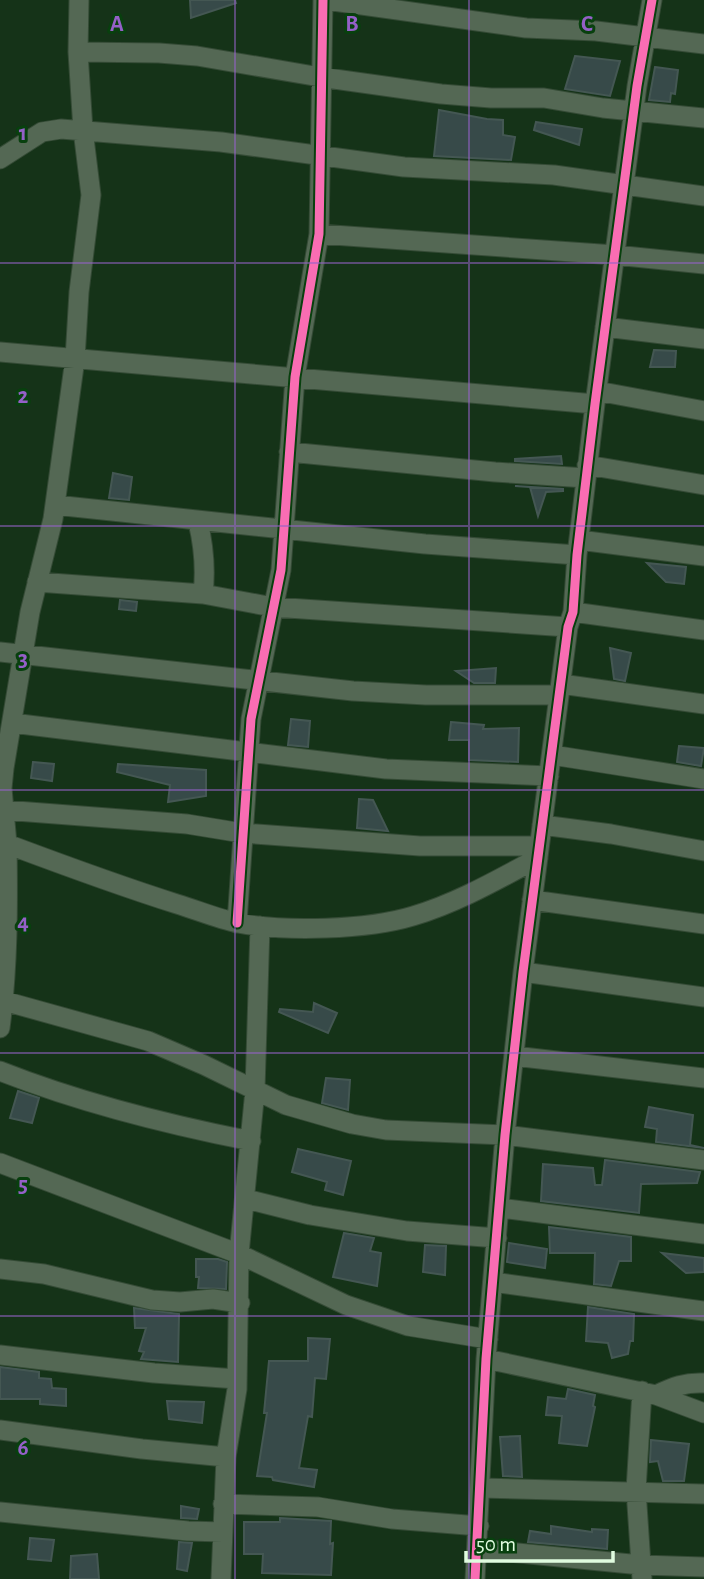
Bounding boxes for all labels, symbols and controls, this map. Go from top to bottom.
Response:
text: A [110,13,124,36]
text: B [345,13,359,36]
text: C [581,13,593,36]
text: 1 [19,122,27,145]
text: 2 [18,385,29,408]
text: 3 [18,648,28,671]
text: 4 [17,911,29,934]
text: 5 [18,1174,28,1197]
text: 6 [17,1437,29,1460]
scale bar [466,1520,613,1564]
text: 50 m [476,1534,516,1555]

